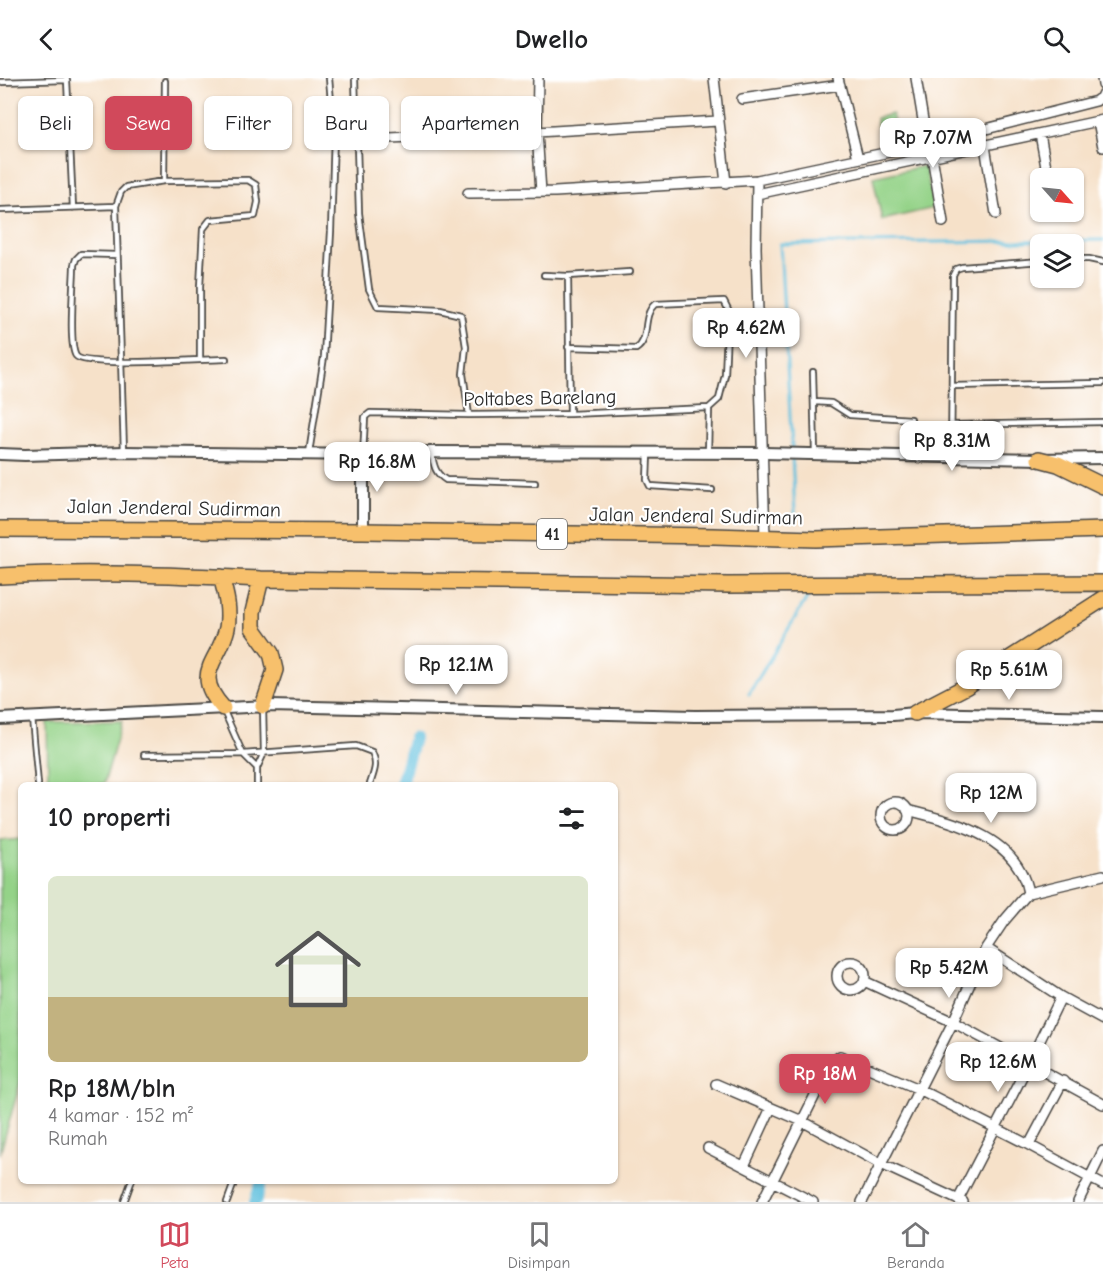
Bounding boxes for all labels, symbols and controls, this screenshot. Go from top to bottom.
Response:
icon: back [30,23,63,56]
icon: search [1040,23,1073,56]
text: Dwello [515,24,588,55]
chip: Beli [18,96,93,150]
chip: Sewa [105,96,192,150]
chip: Filter [204,96,292,150]
chip: Baru [304,96,389,150]
chip: Apartemen [401,96,541,150]
pin: Rp 7.07M [871,118,995,169]
text: Rp 7.07M [894,126,972,149]
north arrow [1030,168,1084,222]
map controls [1030,168,1084,288]
button: layers [1030,234,1084,288]
pin: Rp 4.62M [684,308,808,359]
text: Rp 4.62M [707,316,785,339]
street label: Poltabes Barelang [463,385,617,411]
pin: Rp 8.31M [890,421,1014,472]
text: Rp 8.31M [914,429,990,452]
pin: Rp 16.8M [315,442,439,493]
text: Rp 16.8M [338,450,416,473]
street label: Jalan Jenderal Sudirman [67,495,281,521]
street label: Jalan Jenderal Sudirman [589,503,803,529]
road number: 41 [537,519,567,549]
pin: Rp 12.1M [394,645,518,696]
pin: Rp 5.61M [947,650,1071,701]
text: Rp 12.1M [419,653,493,676]
text: Rp 5.61M [970,658,1048,681]
pin: Rp 12M [942,773,1040,824]
text: Rp 12M [959,781,1023,804]
icon: filters [555,802,588,835]
text: 10 properti [48,803,171,833]
icon: home [264,915,372,1023]
pin: Rp 5.42M [887,948,1011,999]
text: Rp 5.42M [910,956,988,979]
pin: Rp 12.6M [936,1042,1060,1093]
text: Rp 12.6M [959,1050,1037,1073]
pin: Rp 18M [776,1054,874,1105]
text: Rp 18M [793,1062,857,1085]
text: Rp 18M/bln [48,1074,176,1104]
text: 4 kamar · 152 m² [48,1104,193,1127]
text: Rumah [48,1127,108,1150]
tab: Peta [158,1218,191,1272]
tab: Disimpan [508,1218,570,1272]
tab: Beranda [887,1218,945,1272]

